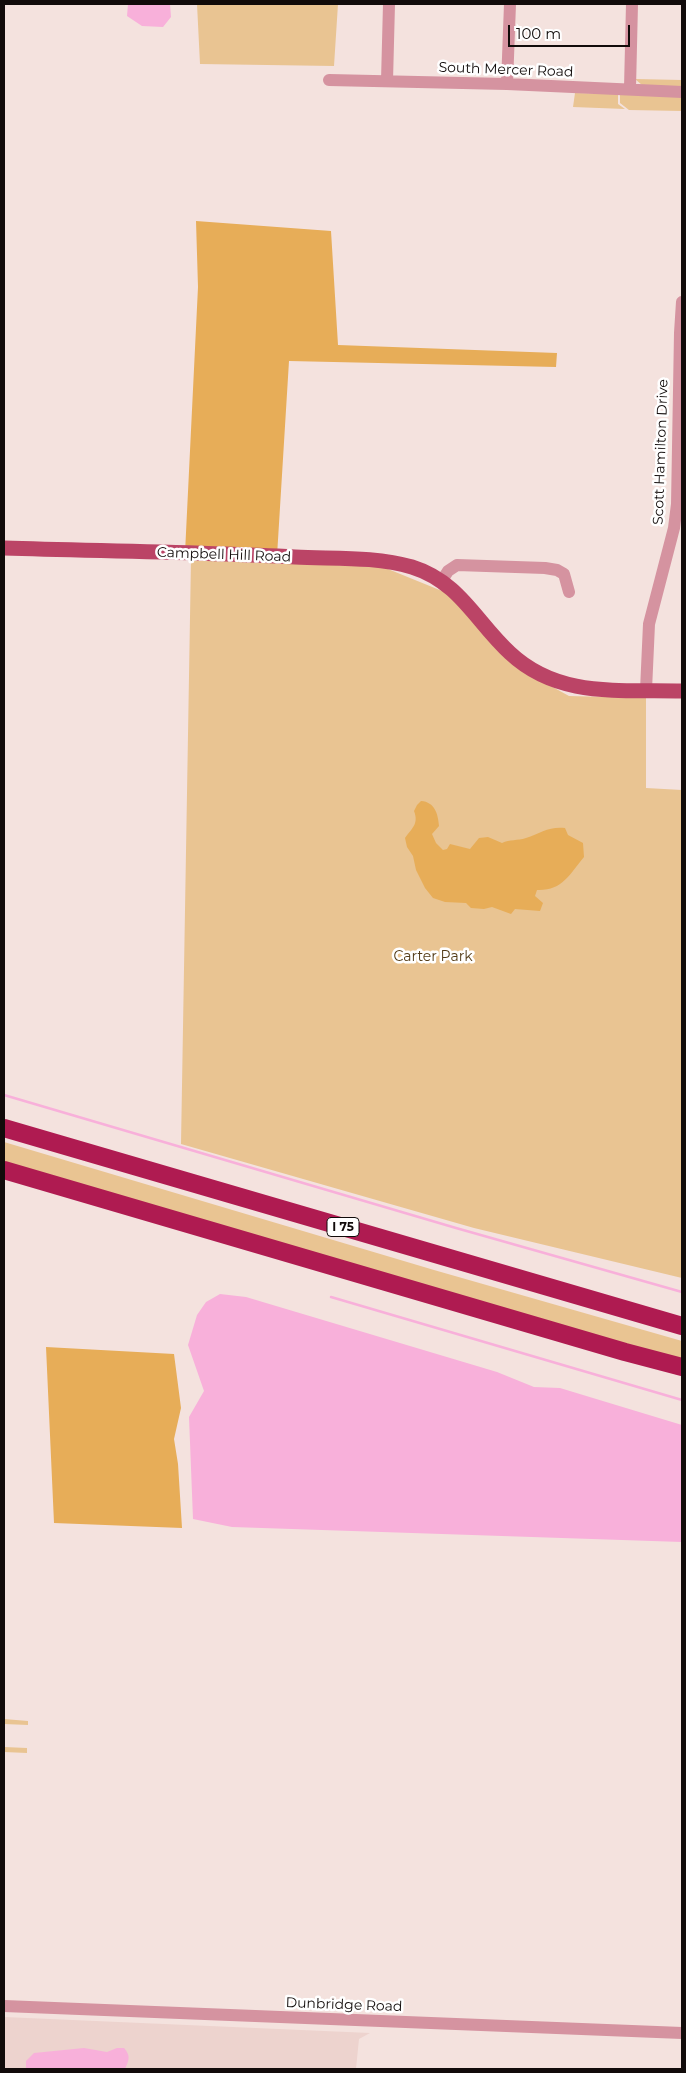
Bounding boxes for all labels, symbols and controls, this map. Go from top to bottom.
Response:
scale bar [511,15,634,47]
text: 100 m [516,24,561,43]
street label: South Mercer Road [438,59,574,81]
street label: Scott Hamilton Drive [650,379,672,525]
street label: Campbell Hill Road [156,544,292,566]
park label: Carter Park [393,949,473,965]
road number: I 75 [327,1218,359,1236]
street label: Dunbridge Road [285,1995,403,2015]

